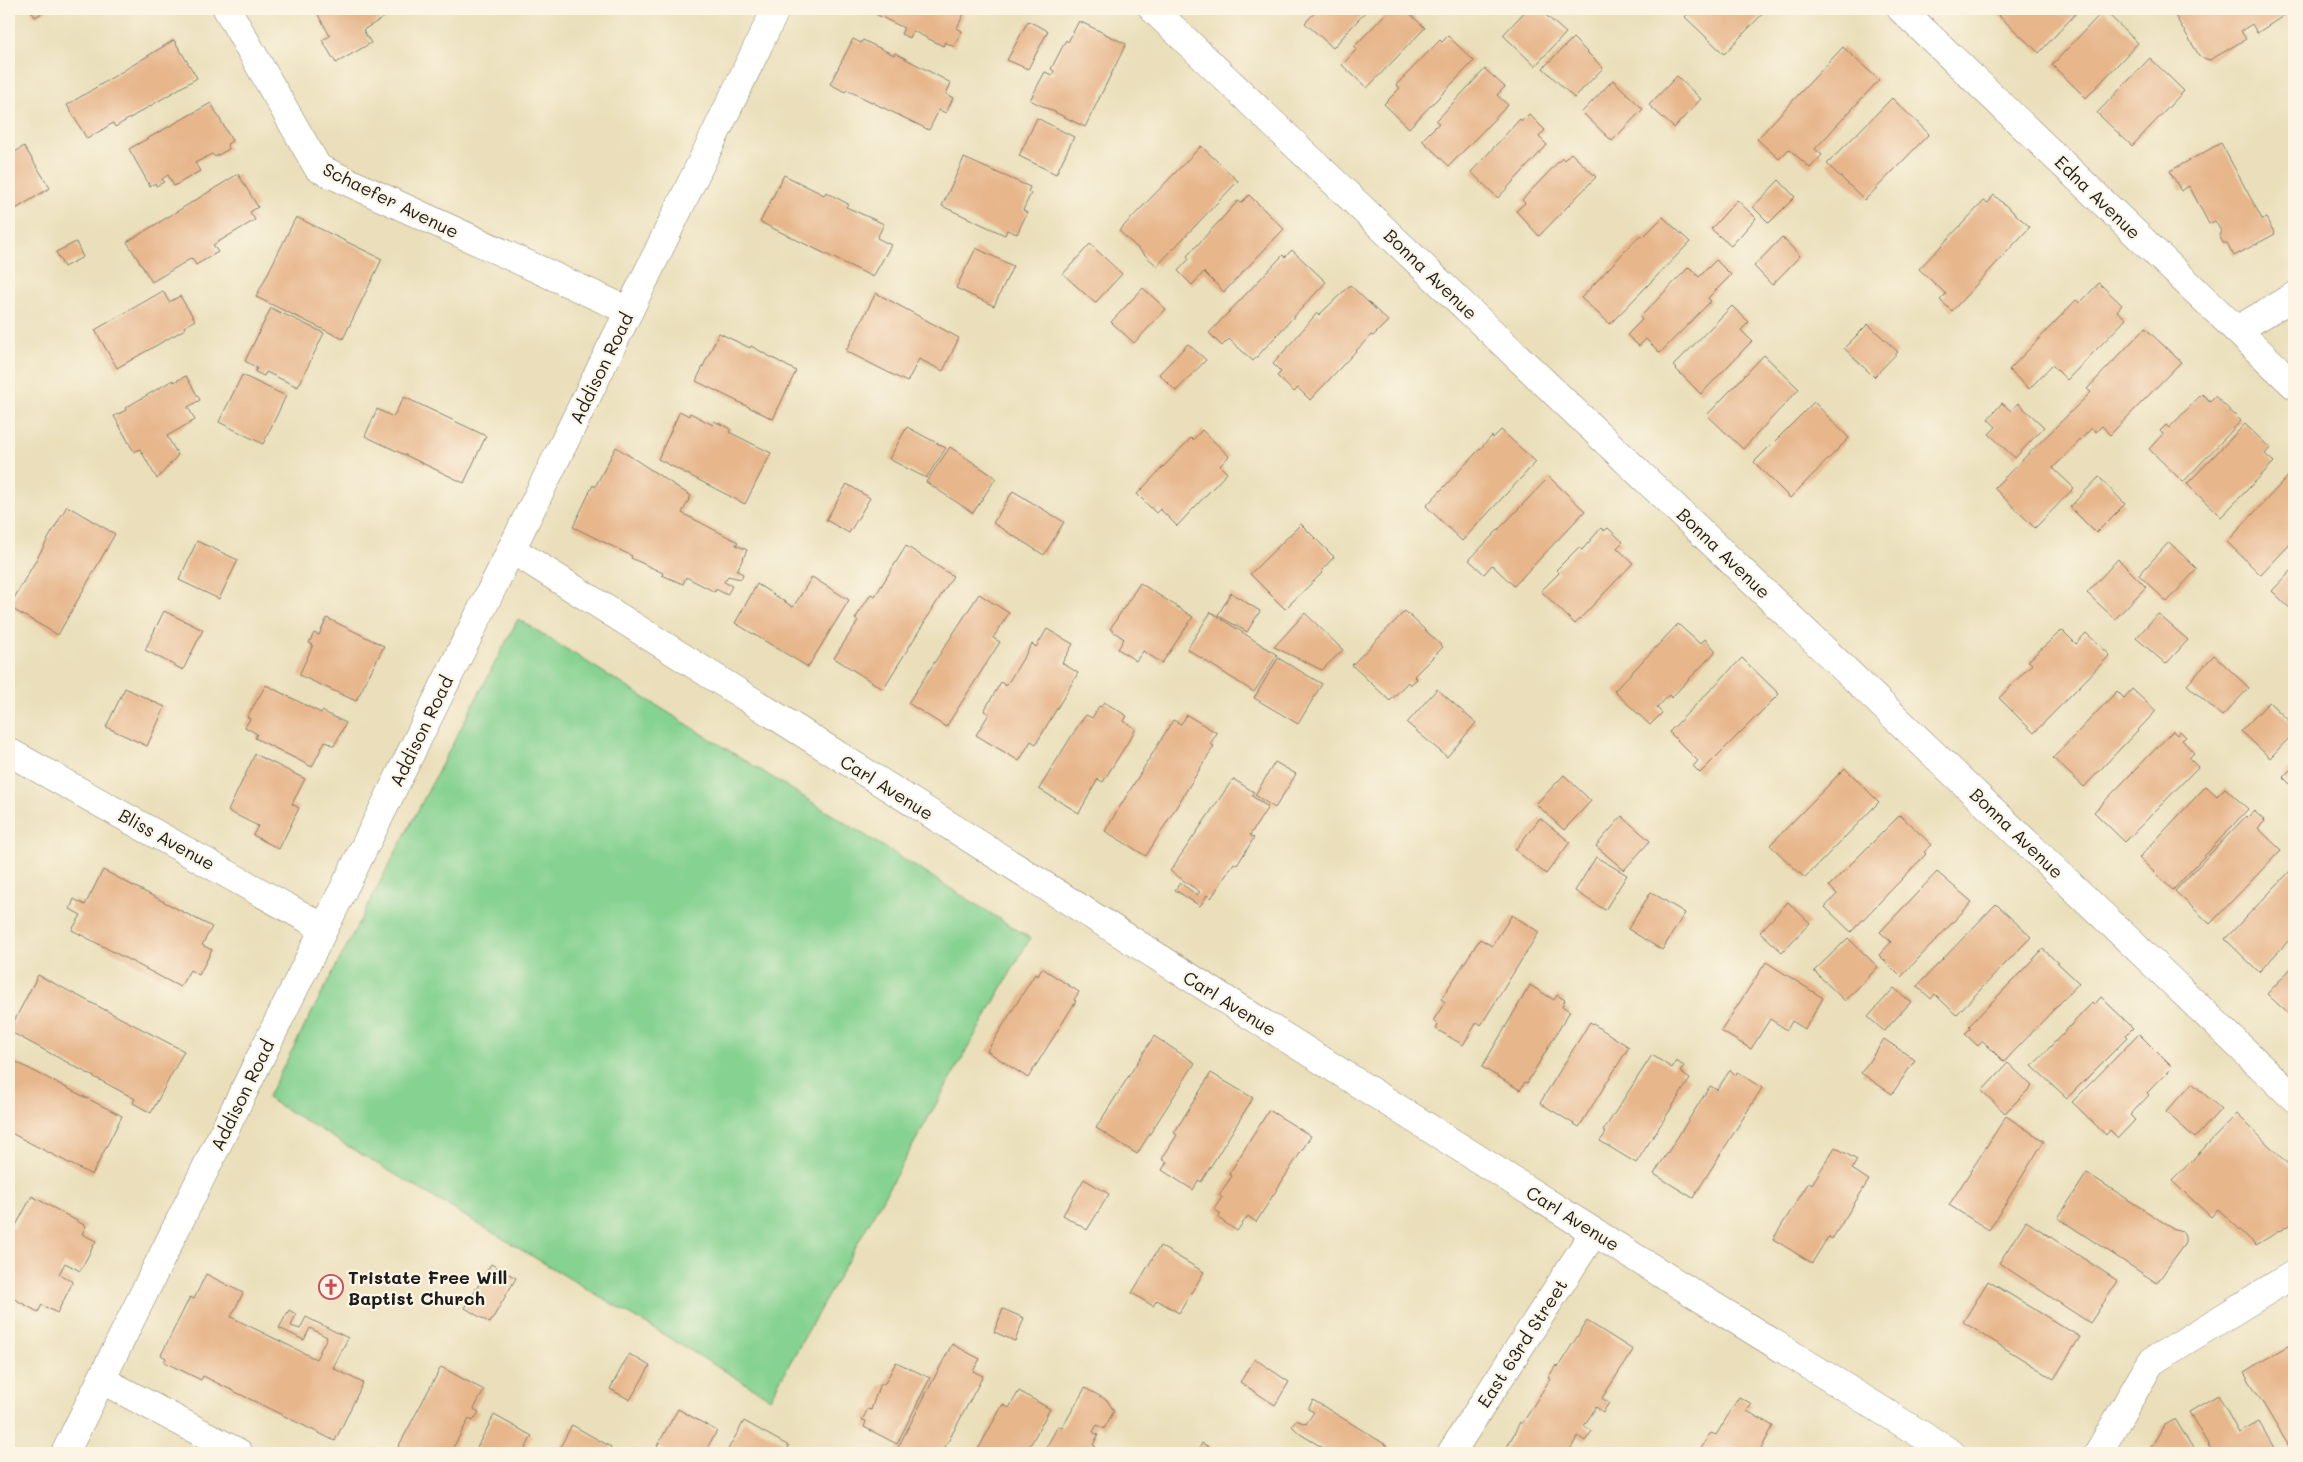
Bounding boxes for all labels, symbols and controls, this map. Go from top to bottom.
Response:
street label: Edna Avenue [2050,150,2146,244]
street label: Schaefer Avenue [319,157,463,243]
street label: Bonna Avenue [1379,223,1483,325]
street label: Addison Road [564,308,638,428]
street label: Bonna Avenue [1672,502,1776,604]
street label: Addison Road [384,671,458,791]
street label: Carl Avenue [836,749,938,825]
street label: Bonna Avenue [1965,782,2069,884]
street label: Bliss Avenue [114,803,220,875]
street label: Carl Avenue [1179,965,1281,1041]
street label: Addison Road [205,1035,279,1155]
street label: Carl Avenue [1522,1180,1624,1256]
place label: Tristate Free Will Baptist Church [348,1265,507,1310]
church icon: Tristate Free Will Baptist Church [318,1274,344,1300]
street label: East 63rd Street [1471,1274,1573,1412]

